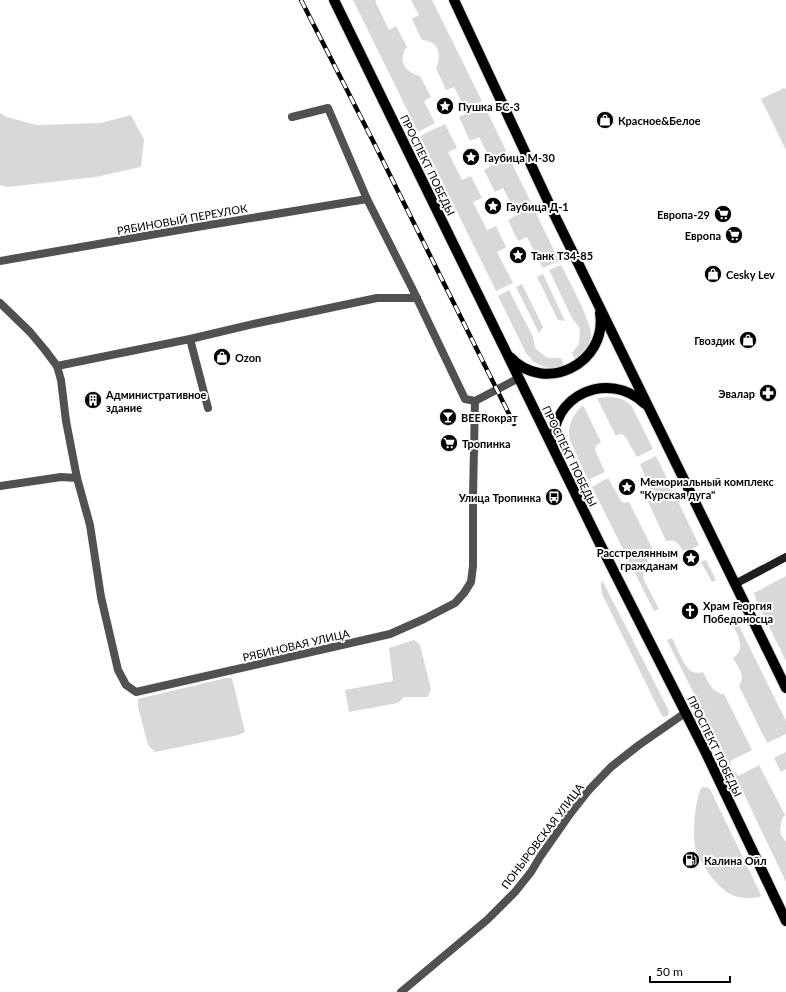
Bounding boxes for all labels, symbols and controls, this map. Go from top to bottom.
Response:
place icon: Пушка БС-3 [435,96,455,116]
place label: Пушка БС-3 [458,100,520,113]
shop icon: Красное&Белое [595,110,615,130]
street label: ПРОСПЕКТ ПОБЕДЫ [398,112,458,218]
place label: Красное&Белое [618,114,701,127]
place icon: Гаубица М-30 [461,147,481,167]
place label: Гаубица М-30 [484,151,555,164]
place icon: Гаубица Д-1 [483,196,503,216]
place label: Гаубица Д-1 [506,200,569,213]
street label: РЯБИНОВЫЙ ПЕРЕУЛОК [116,201,249,237]
supermarket icon: Европа-29 [713,204,733,224]
place label: Европа-29 [657,208,710,221]
supermarket icon: Европа [724,225,744,245]
place label: Европа [685,229,721,242]
place icon: Танк Т34-85 [508,245,528,265]
place label: Танк Т34-85 [531,249,593,262]
shop icon: Cesky Lev [703,264,723,284]
place label: Cesky Lev [726,268,775,281]
shop icon: Гвоздик [738,330,758,350]
place label: Гвоздик [694,334,735,347]
shop icon: Ozon [212,347,232,367]
place label: Ozon [235,351,261,364]
pharmacy icon: Эвалар [758,383,778,403]
place label: Эвалар [718,387,755,400]
place label: Административное здание [105,388,207,414]
building icon: Административное здание [83,390,103,410]
street label: ПРОСПЕКТ ПОБЕДЫ [540,403,600,509]
bar icon: BEERократ [438,407,458,427]
place label: BEERократ [461,411,518,424]
supermarket icon: Тропинка [439,433,459,453]
place label: Тропинка [462,437,511,450]
place label: Мемориальный комплекс "Курская дуга" [640,475,774,501]
place icon: Мемориальный комплекс "Курская дуга" [617,477,637,497]
bus stop icon: Улица Тропинка [544,487,564,507]
place label: Улица Тропинка [458,491,541,504]
place label: Расстрелянным гражданам [597,546,678,572]
place icon: Расстрелянным гражданам [681,548,701,568]
place label: Храм Георгия Победоносца [703,599,773,625]
church icon: Храм Георгия Победоносца [680,601,700,621]
street label: РЯБИНОВАЯ УЛИЦА [241,626,351,664]
street label: ПРОСПЕКТ ПОБЕДЫ [685,693,745,799]
street label: ПОНЫРОВСКАЯ УЛИЦА [498,780,586,891]
fuel station icon: Калина Ойл [681,850,701,870]
place label: Калина Ойл [704,854,766,867]
scale bar [650,958,730,984]
text: 50 m [656,964,683,979]

